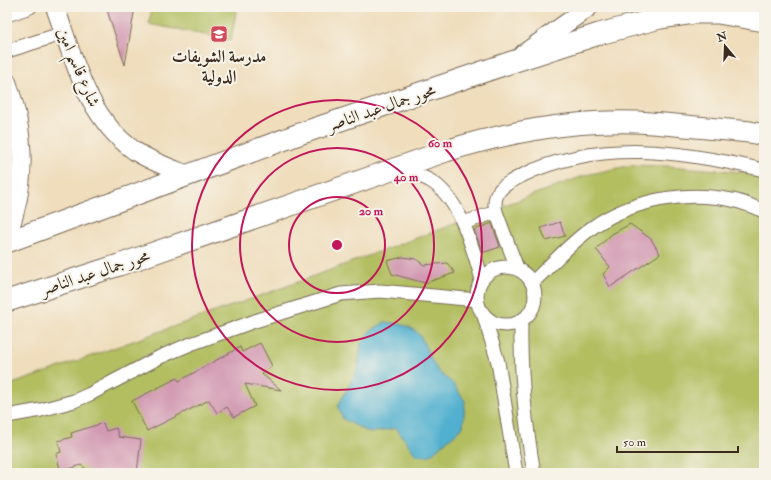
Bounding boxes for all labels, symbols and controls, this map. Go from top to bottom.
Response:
street label: شارع قاسم امين [47,24,105,112]
school or university icon: مدرسة الشويفات الدولية [209,24,229,44]
north arrow [705,26,745,66]
text: N [714,29,730,45]
place label: مدرسة الشويفات الدولية [172,46,266,87]
street label: محور جمال عبد الناصر [322,79,439,137]
text: 60 m [428,136,453,151]
text: 40 m [393,170,419,185]
text: 20 m [359,204,384,219]
centre of rings [330,238,344,252]
street label: محور جمال عبد الناصر [36,245,153,302]
scale bar [617,428,738,454]
text: 50 m [623,435,647,450]

